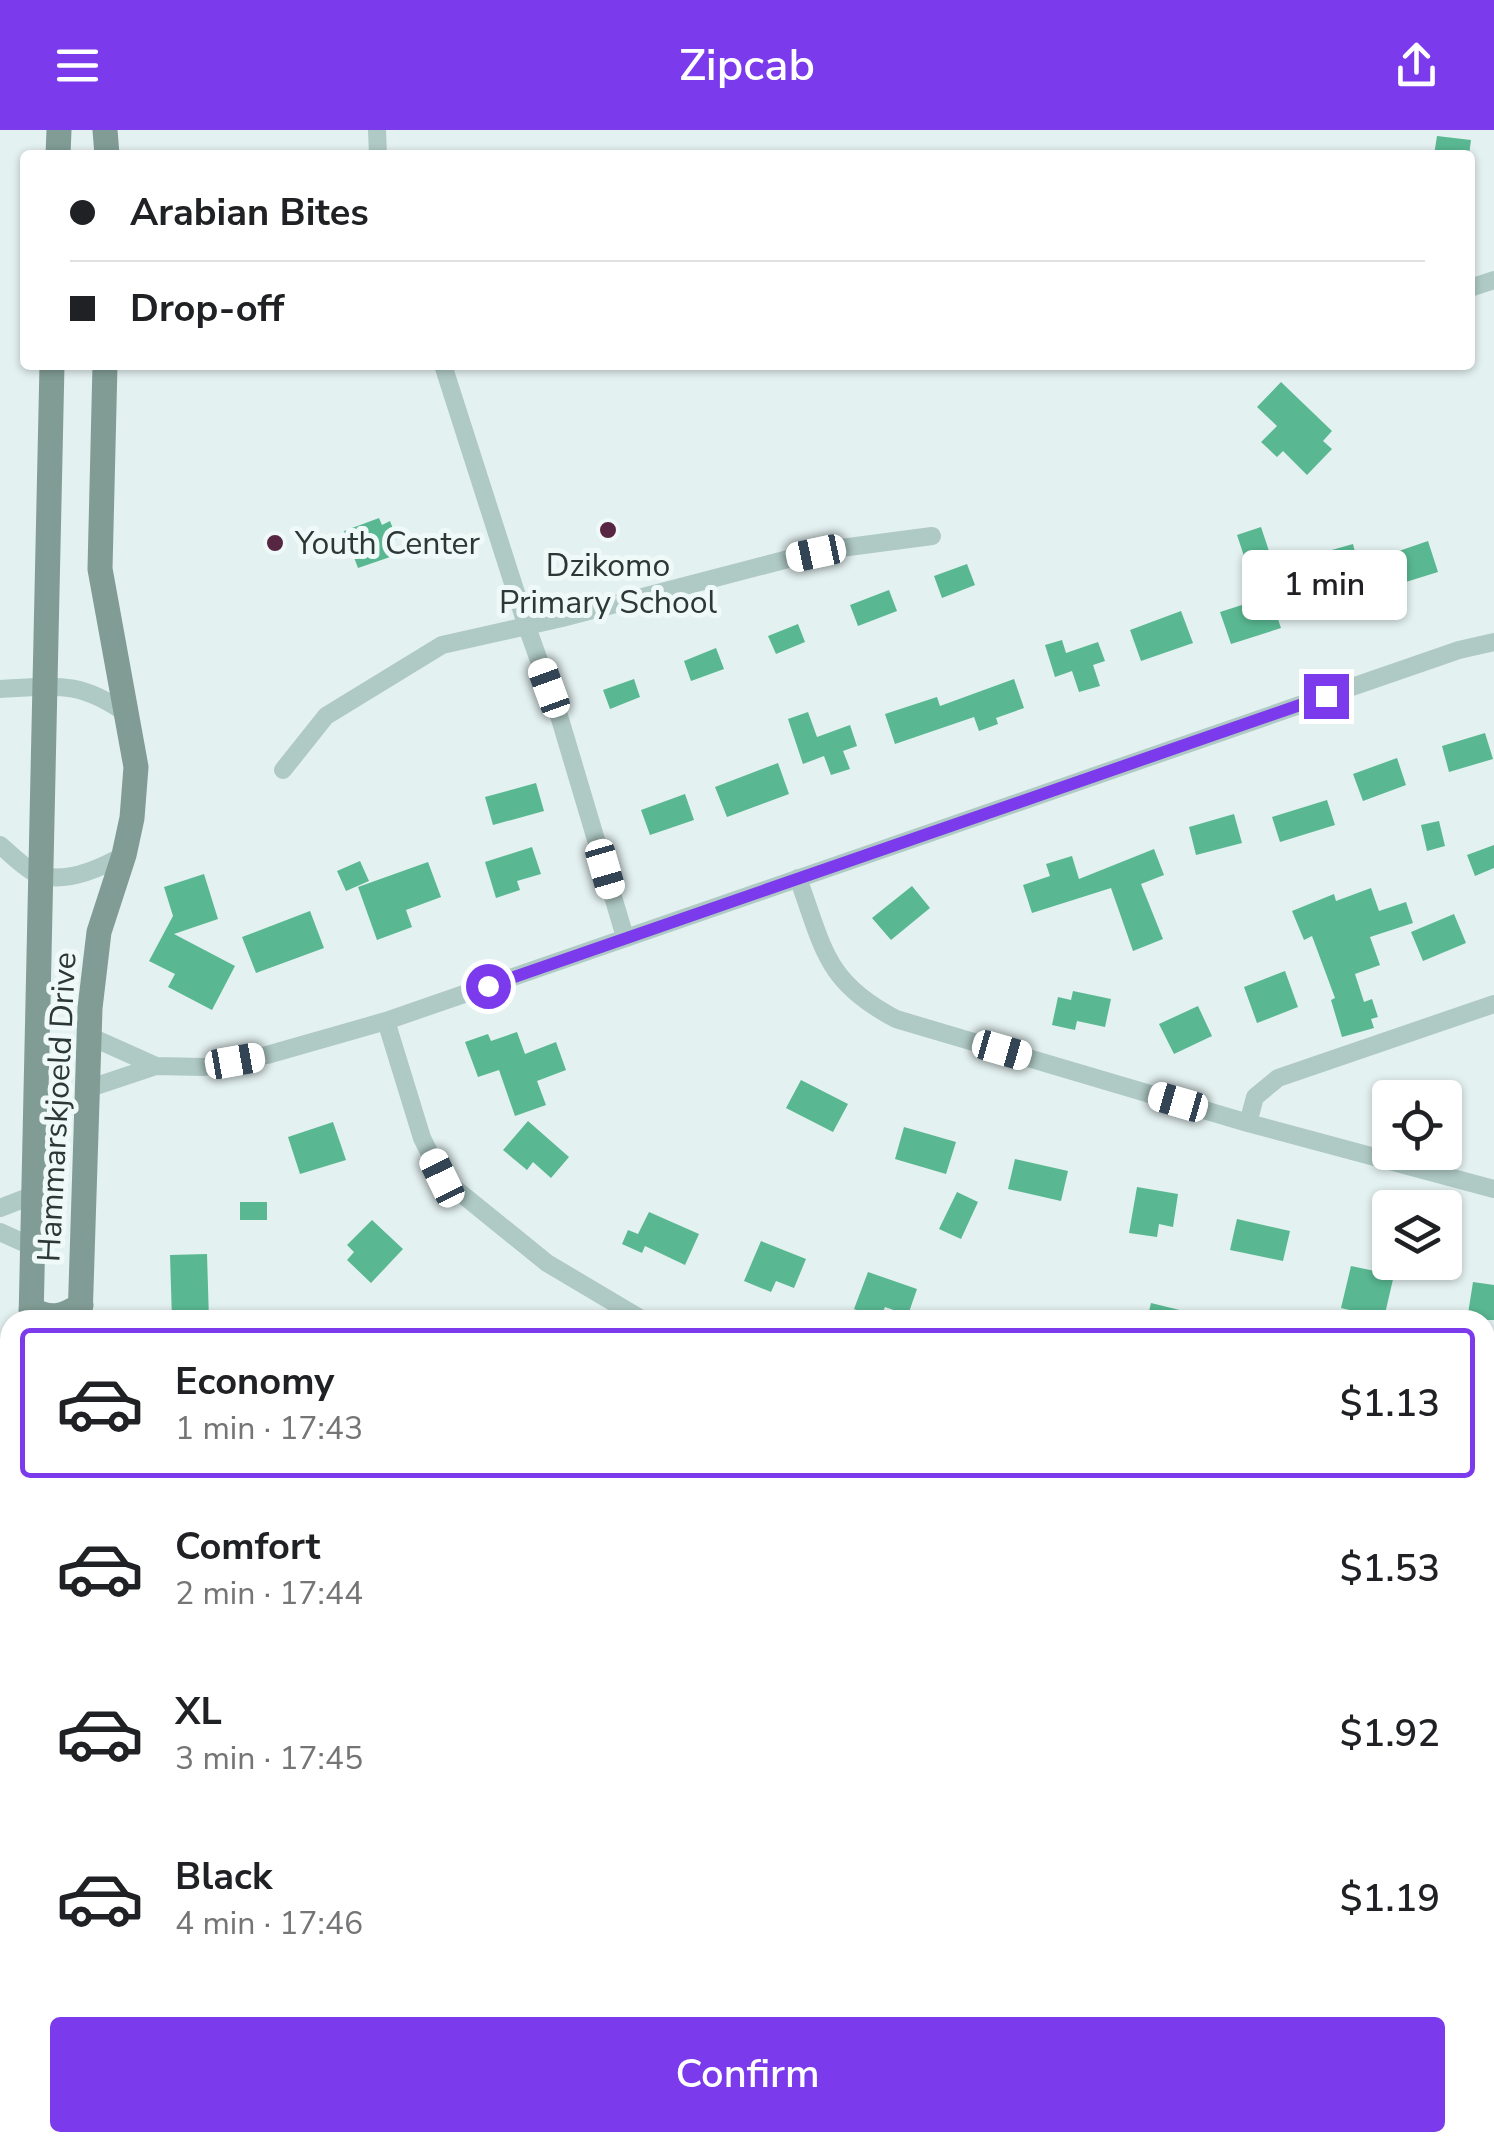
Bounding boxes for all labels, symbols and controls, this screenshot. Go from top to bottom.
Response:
text: Zipcab [679,35,815,96]
icon: menu [50,38,105,93]
icon: share [1389,38,1444,93]
text: Arabian Bites [130,187,369,238]
text: Drop-off [130,283,284,334]
marker: Dzikomo Primary School [597,519,619,541]
place label: Youth Center [294,522,481,565]
marker: Youth Center [264,532,286,554]
car [784,532,848,574]
place label: Dzikomo Primary School [499,544,718,624]
callout: 1 min [1244,551,1408,621]
text: 1 min [1284,563,1365,606]
car [525,655,573,721]
route end [1304,674,1349,719]
car [582,836,628,902]
street label: Hammarskjoeld Drive [27,951,87,1263]
route start [466,964,511,1009]
car [969,1027,1035,1073]
car [203,1041,267,1081]
car [1145,1079,1211,1125]
map controls [1372,1080,1462,1280]
button: locate [1372,1080,1462,1170]
car [415,1144,469,1212]
button: layers [1372,1190,1462,1280]
text: Economy [175,1356,334,1407]
icon: car [55,1358,145,1448]
text: $1.13 [1340,1378,1440,1429]
text: 1 min · 17:43 [175,1407,363,1450]
text: Comfort [175,1521,320,1572]
icon: car [55,1523,145,1613]
text: $1.53 [1340,1543,1440,1594]
text: 2 min · 17:44 [175,1572,363,1615]
text: XL [175,1686,222,1737]
icon: car [55,1688,145,1778]
text: $1.92 [1340,1708,1440,1759]
text: 3 min · 17:45 [175,1737,363,1780]
text: Black [175,1851,272,1902]
icon: car [55,1853,145,1943]
text: $1.19 [1340,1873,1440,1924]
text: 4 min · 17:46 [175,1902,363,1945]
button: Confirm [50,2017,1445,2132]

